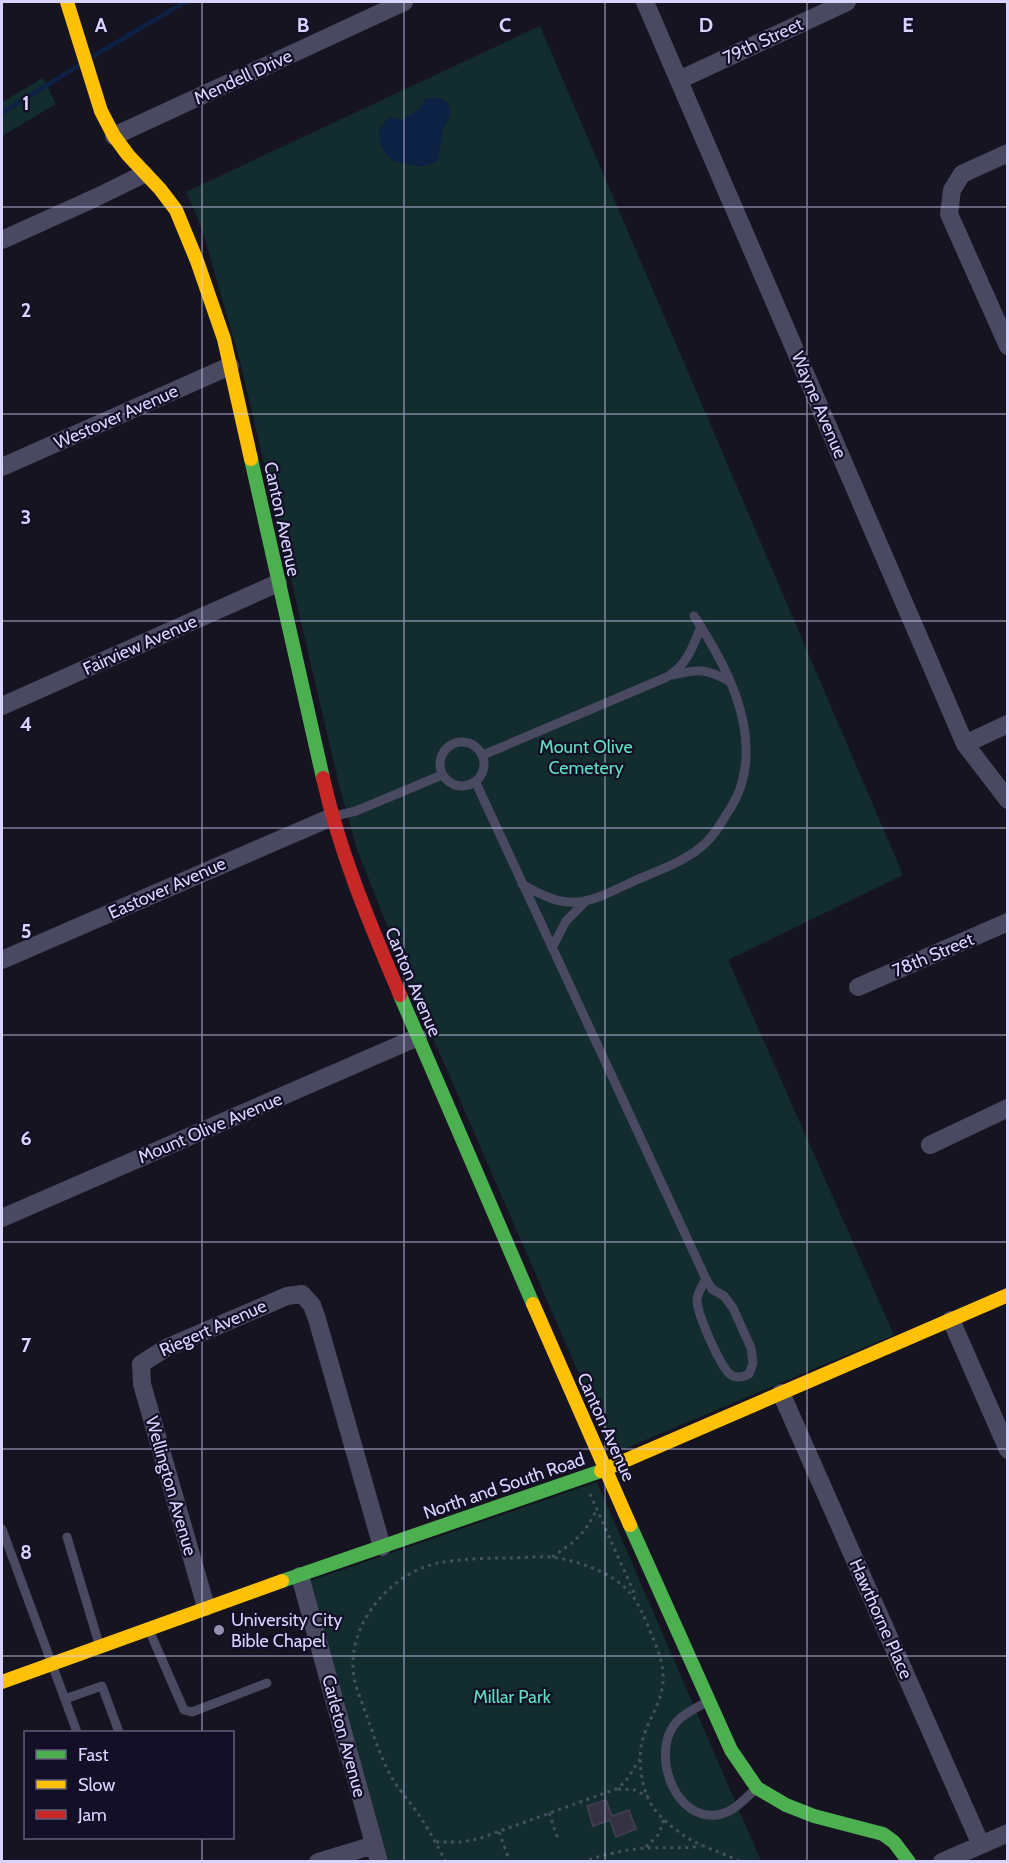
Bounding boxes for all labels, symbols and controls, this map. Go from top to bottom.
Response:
text: A [95,13,108,37]
text: B [297,13,309,37]
text: C [499,13,511,37]
text: D [699,13,713,37]
street label: 79th Street [720,13,806,69]
text: E [902,13,914,37]
street label: Mendell Drive [190,45,296,109]
text: 1 [22,91,30,115]
text: 2 [21,298,31,322]
street label: Wayne Avenue [787,348,851,462]
street label: Westover Avenue [51,380,181,454]
street label: Canton Avenue [259,460,305,578]
text: 3 [21,505,31,529]
street label: Fairview Avenue [80,610,200,680]
text: 4 [20,712,32,736]
park label: Mount Olive Cemetery [539,736,633,779]
street label: Eastover Avenue [105,852,229,924]
text: 5 [21,919,31,943]
street label: Canton Avenue [380,924,446,1040]
street label: 78th Street [889,928,977,982]
street label: Mount Olive Avenue [135,1088,285,1168]
text: 6 [20,1126,32,1150]
street label: Riegert Avenue [156,1295,270,1361]
text: 7 [21,1333,32,1357]
street label: Canton Avenue [572,1369,640,1485]
street label: Wellington Avenue [141,1414,201,1558]
street label: North and South Road [420,1448,588,1524]
text: 8 [20,1540,32,1564]
street label: Hawthorne Place [845,1556,917,1682]
place label: University City Bible Chapel [231,1609,342,1652]
marker: University City Bible Chapel [212,1623,226,1637]
street label: Carleton Avenue [317,1672,371,1800]
park label: Millar Park [473,1686,552,1708]
legend [24,1731,234,1839]
text: Fast [78,1744,109,1766]
text: Slow [78,1774,115,1796]
text: Jam [77,1804,107,1826]

